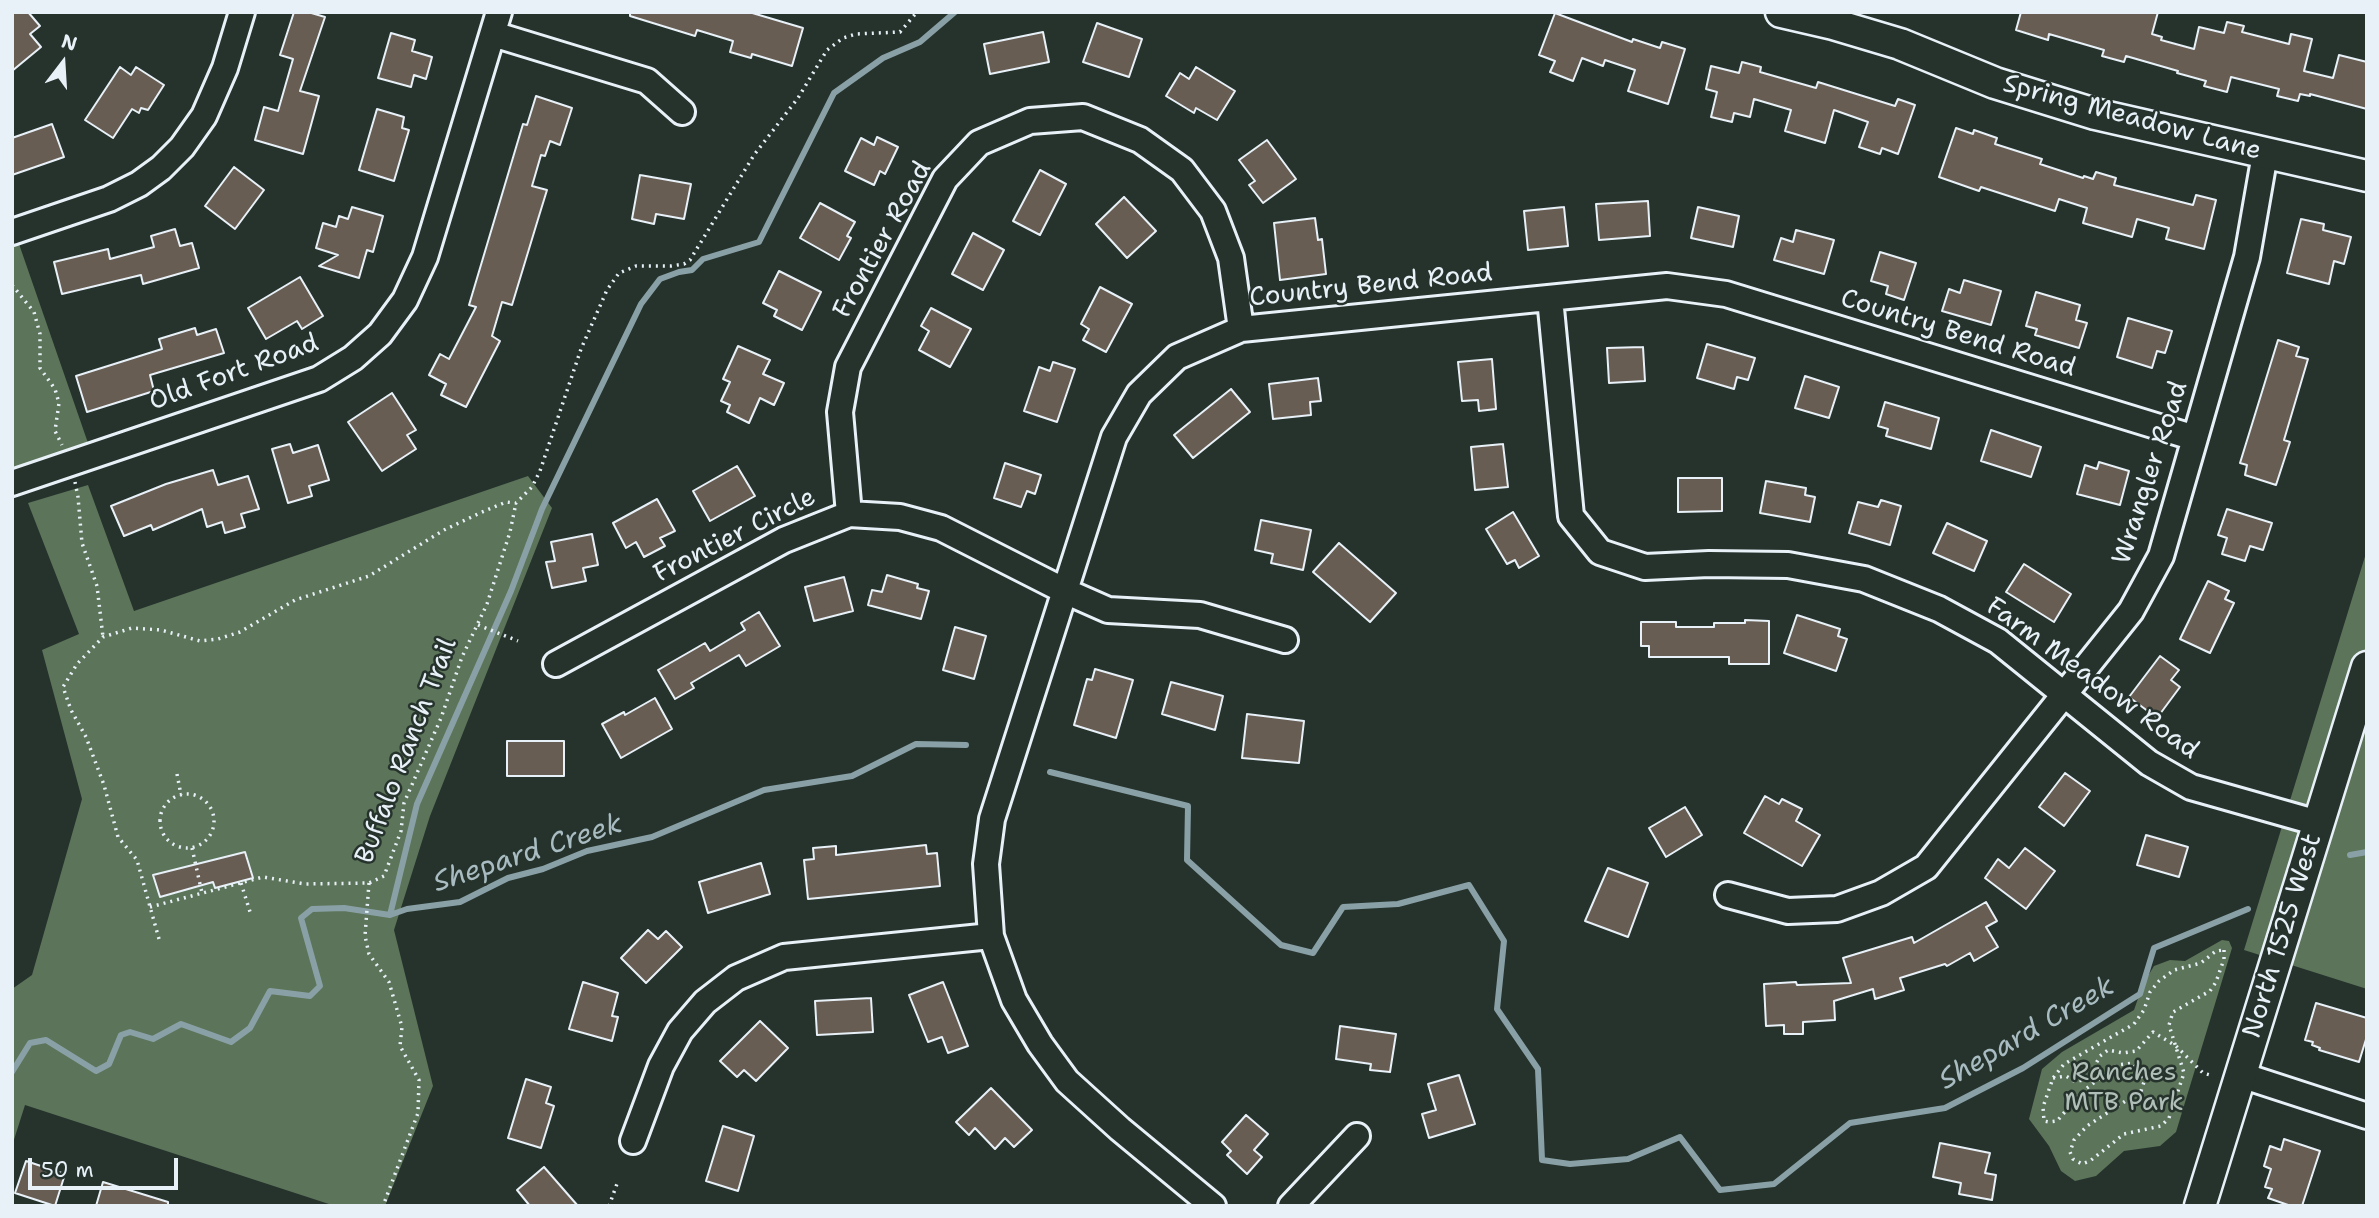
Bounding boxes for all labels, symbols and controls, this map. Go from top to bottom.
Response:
north arrow [28,28,98,98]
text: N [58,28,80,57]
street label: Spring Meadow Lane [1999,69,2265,167]
street label: Frontier Road [827,156,939,324]
street label: Country Bend Road [1248,258,1494,314]
street label: Country Bend Road [1837,283,2079,385]
street label: Old Fort Road [145,328,323,418]
street label: Wrangler Road [2107,377,2195,569]
street label: Frontier Circle [649,482,821,590]
street label: Farm Meadow Road [1980,591,2204,767]
street label: Buffalo Ranch Trail [350,634,464,868]
water label: Shepard Creek [429,808,627,900]
street label: North 1525 West [2237,830,2329,1042]
water label: Shepard Creek [1933,970,2121,1098]
park label: Ranches MTB Park [2064,1057,2184,1118]
scale bar [32,1144,182,1188]
text: 50 m [41,1156,94,1184]

